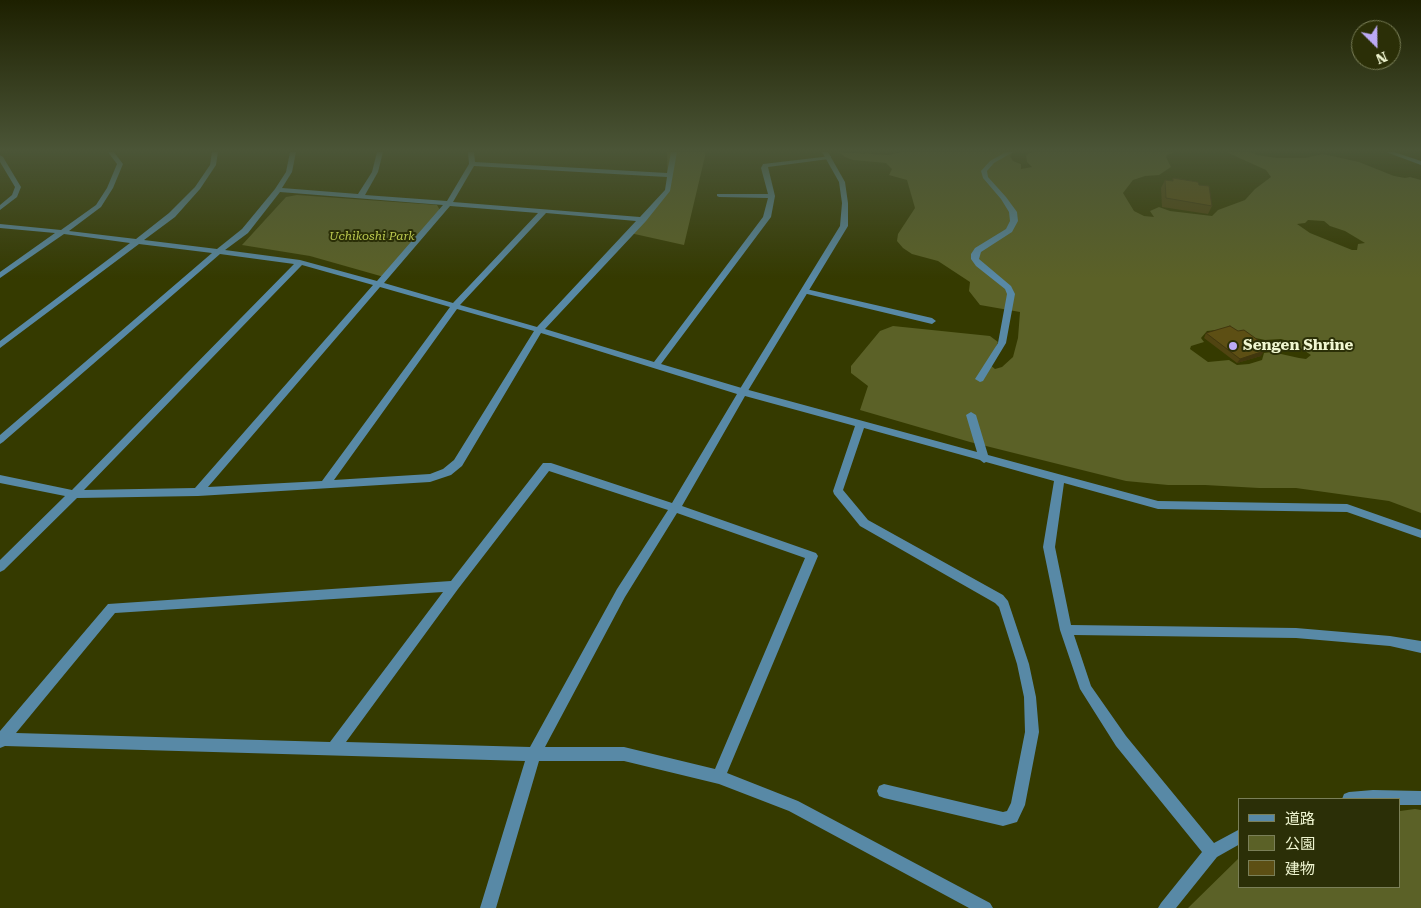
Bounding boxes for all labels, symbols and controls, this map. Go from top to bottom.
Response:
north arrow [1351,20,1401,70]
text: N [1373,48,1390,67]
park label: Uchikoshi Park [329,229,415,243]
place label: Sengen Shrine [1243,337,1353,355]
marker: Sengen Shrine [1227,340,1239,352]
legend [1238,798,1401,888]
text: 道路 [1285,810,1315,828]
text: 公園 [1285,835,1315,853]
text: 建物 [1285,860,1315,878]

